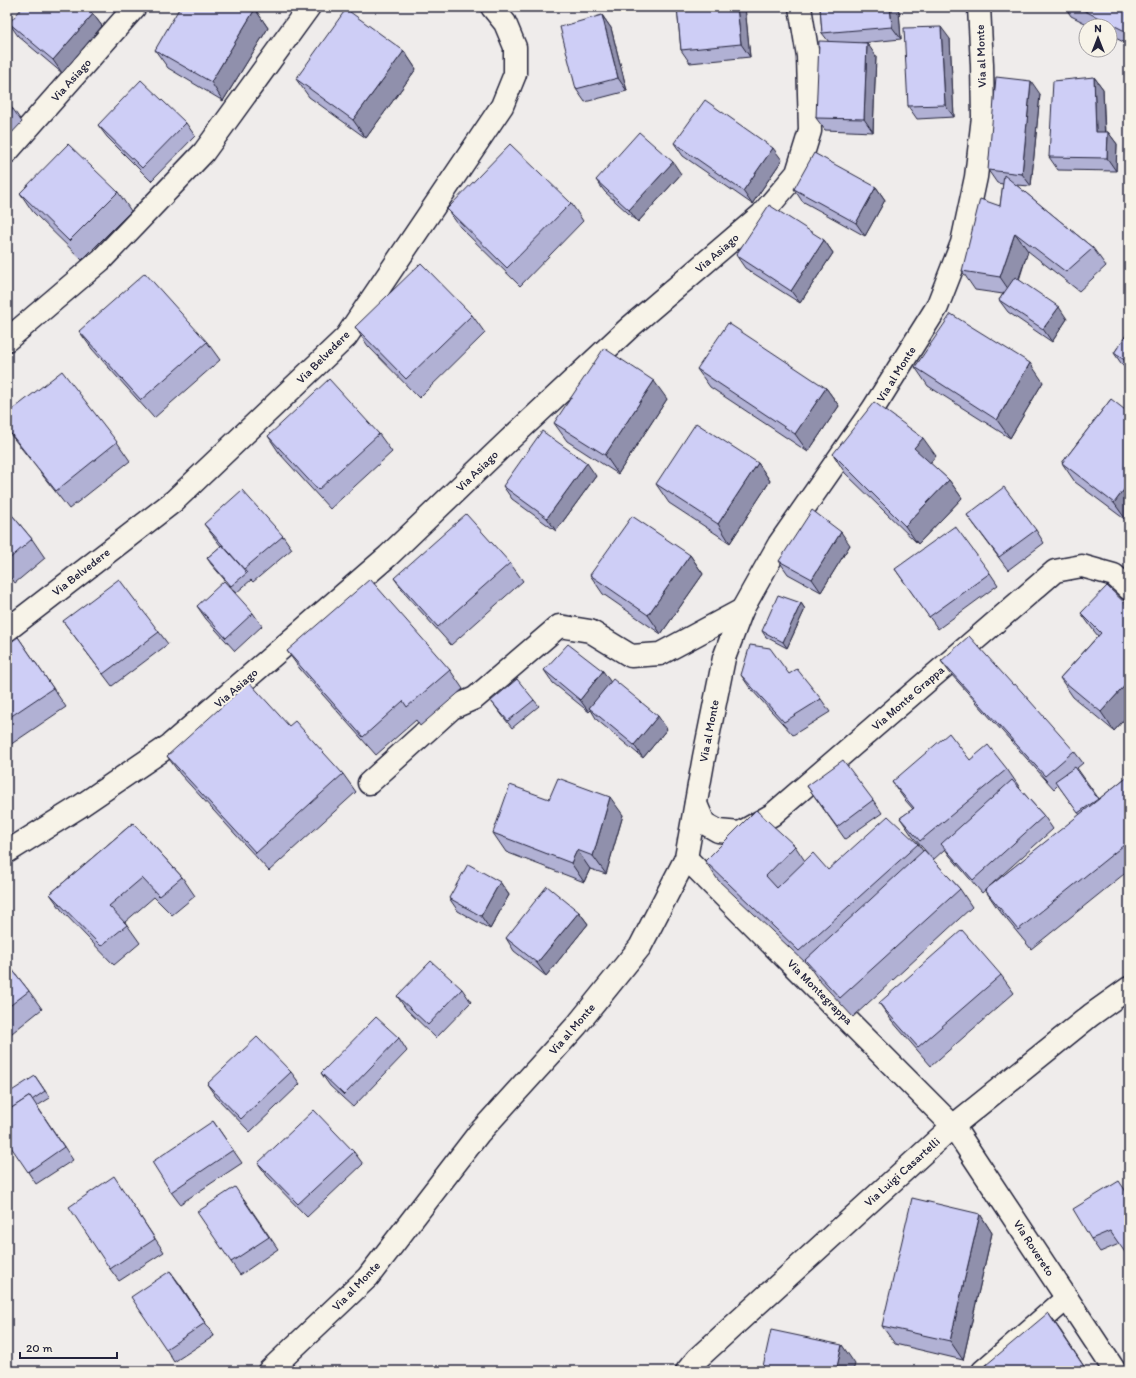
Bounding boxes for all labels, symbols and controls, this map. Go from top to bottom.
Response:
north arrow [1078,18,1118,58]
text: N [1094,22,1102,35]
street label: Via al Monte [973,24,989,88]
street label: Via Asiago [48,56,94,104]
street label: Via Asiago [692,230,742,276]
street label: Via Belvedere [293,327,353,387]
street label: Via al Monte [873,343,919,405]
street label: Via Asiago [453,447,501,495]
street label: Via Belvedere [49,545,113,599]
street label: Via Monte Grappa [869,662,948,733]
street label: Via Asiago [211,665,261,711]
street label: Via al Monte [696,698,722,763]
street label: Via Montegrappa [784,956,856,1028]
street label: Via al Monte [546,1000,598,1057]
street label: Via Luigi Casartelli [861,1134,943,1210]
street label: Via Rovereto [1011,1217,1057,1279]
street label: Via al Monte [329,1258,383,1314]
scale bar [20,1334,117,1360]
text: 20 m [26,1341,53,1355]

